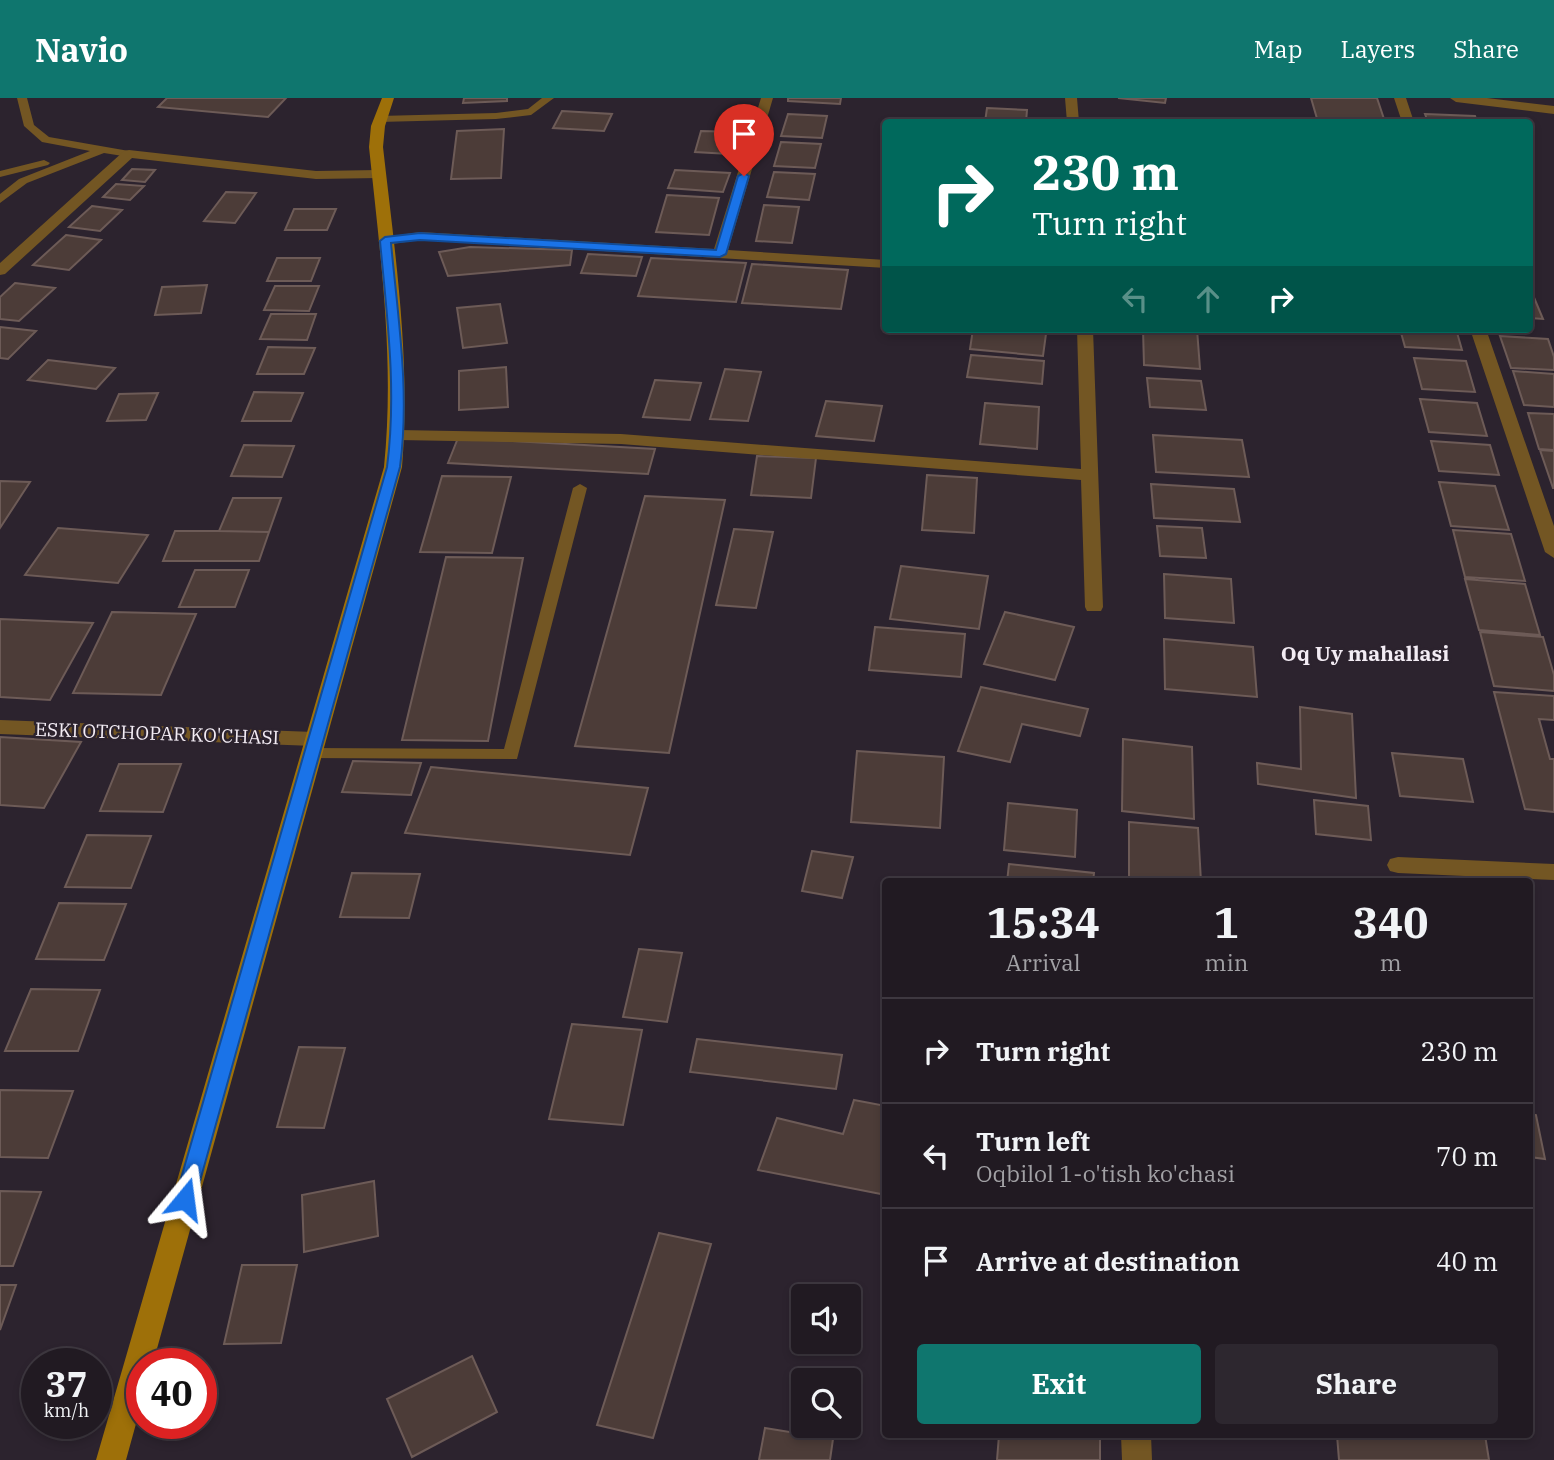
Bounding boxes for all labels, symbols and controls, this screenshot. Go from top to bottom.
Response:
text: Navio [35,28,128,71]
text: Map [1254,33,1302,65]
text: Layers [1340,33,1415,65]
text: Share [1453,33,1519,65]
pin [714,104,774,176]
icon: arrive [725,115,763,153]
text: 230 m [1032,140,1179,203]
icon: right [917,147,1008,238]
text: Turn right [1032,202,1187,244]
icon: left [1116,280,1154,318]
icon: ahead [1189,280,1227,318]
icon: right [1262,280,1300,318]
district label: Oq Uy mahallasi [1281,639,1449,667]
street label: ESKI OTCHOPAR KO'CHASI [34,717,280,749]
text: 15:34 [986,895,1100,950]
text: 1 [1214,895,1239,950]
text: 340 [1353,895,1428,950]
text: Arrival [1006,947,1081,977]
text: min [1205,947,1248,977]
text: m [1380,947,1402,977]
icon: right [917,1032,955,1070]
text: Turn right [976,1034,1110,1068]
text: 230 m [1420,1034,1498,1068]
text: Turn left [976,1124,1090,1158]
icon: left [917,1137,955,1175]
text: 70 m [1436,1139,1498,1173]
text: Oqbilol 1-o'tish ko'chasi [976,1158,1235,1188]
position arrow [148,1162,222,1236]
icon: arrive [917,1242,955,1280]
text: Arrive at destination [976,1244,1240,1278]
text: 40 m [1436,1244,1498,1278]
map controls [791,1284,861,1438]
button: sound [791,1284,861,1354]
button: Exit [917,1344,1201,1424]
button: Share [1215,1344,1498,1424]
speed limit sign: 40 [126,1348,217,1439]
text: 37 [45,1361,88,1407]
button: search [791,1368,861,1438]
text: km/h [44,1399,89,1422]

